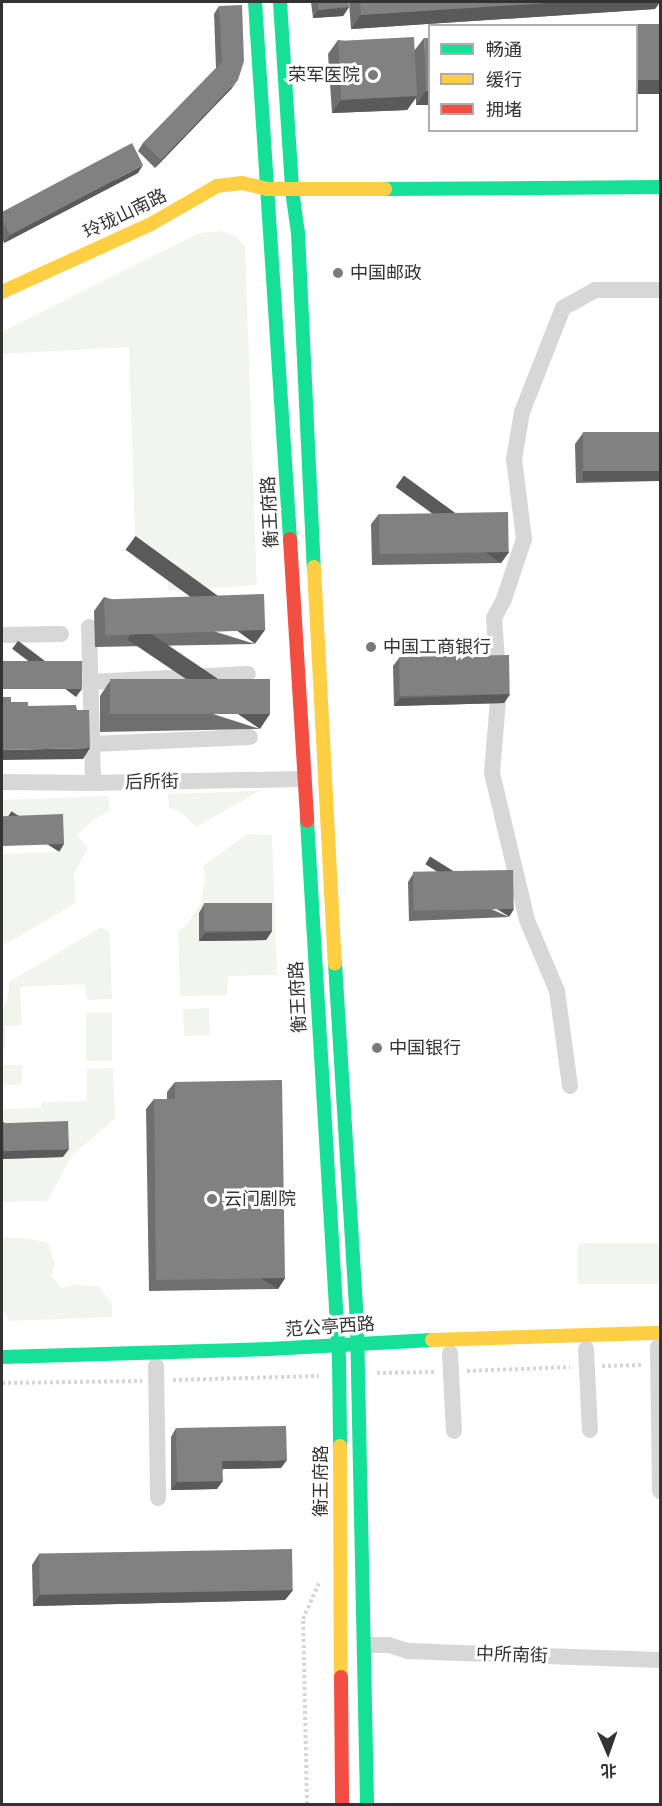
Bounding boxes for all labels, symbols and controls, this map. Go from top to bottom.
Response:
legend [428,24,638,132]
text: 畅通 [486,37,522,62]
place label: 荣军医院 [288,64,360,86]
marker: 荣军医院 [364,66,382,84]
text: 缓行 [486,67,522,92]
text: 拥堵 [486,97,522,122]
street label: 玲珑山南路 [80,185,170,243]
place label: 中国邮政 [350,262,422,284]
marker: 中国邮政 [331,266,345,280]
street label: 衡王府路 [257,475,283,549]
place label: 中国工商银行 [383,636,491,658]
marker: 中国工商银行 [364,640,378,654]
street label: 后所街 [125,771,179,793]
street label: 衡王府路 [285,960,311,1034]
place label: 中国银行 [389,1037,461,1059]
marker: 中国银行 [370,1041,384,1055]
place label: 云门剧院 [224,1188,296,1210]
marker: 云门剧院 [205,1192,219,1206]
street label: 范公亭西路 [284,1313,376,1341]
street label: 衡王府路 [310,1445,332,1517]
street label: 中所南街 [476,1643,548,1667]
north arrow [578,1722,638,1782]
text: 北 [600,1759,617,1782]

